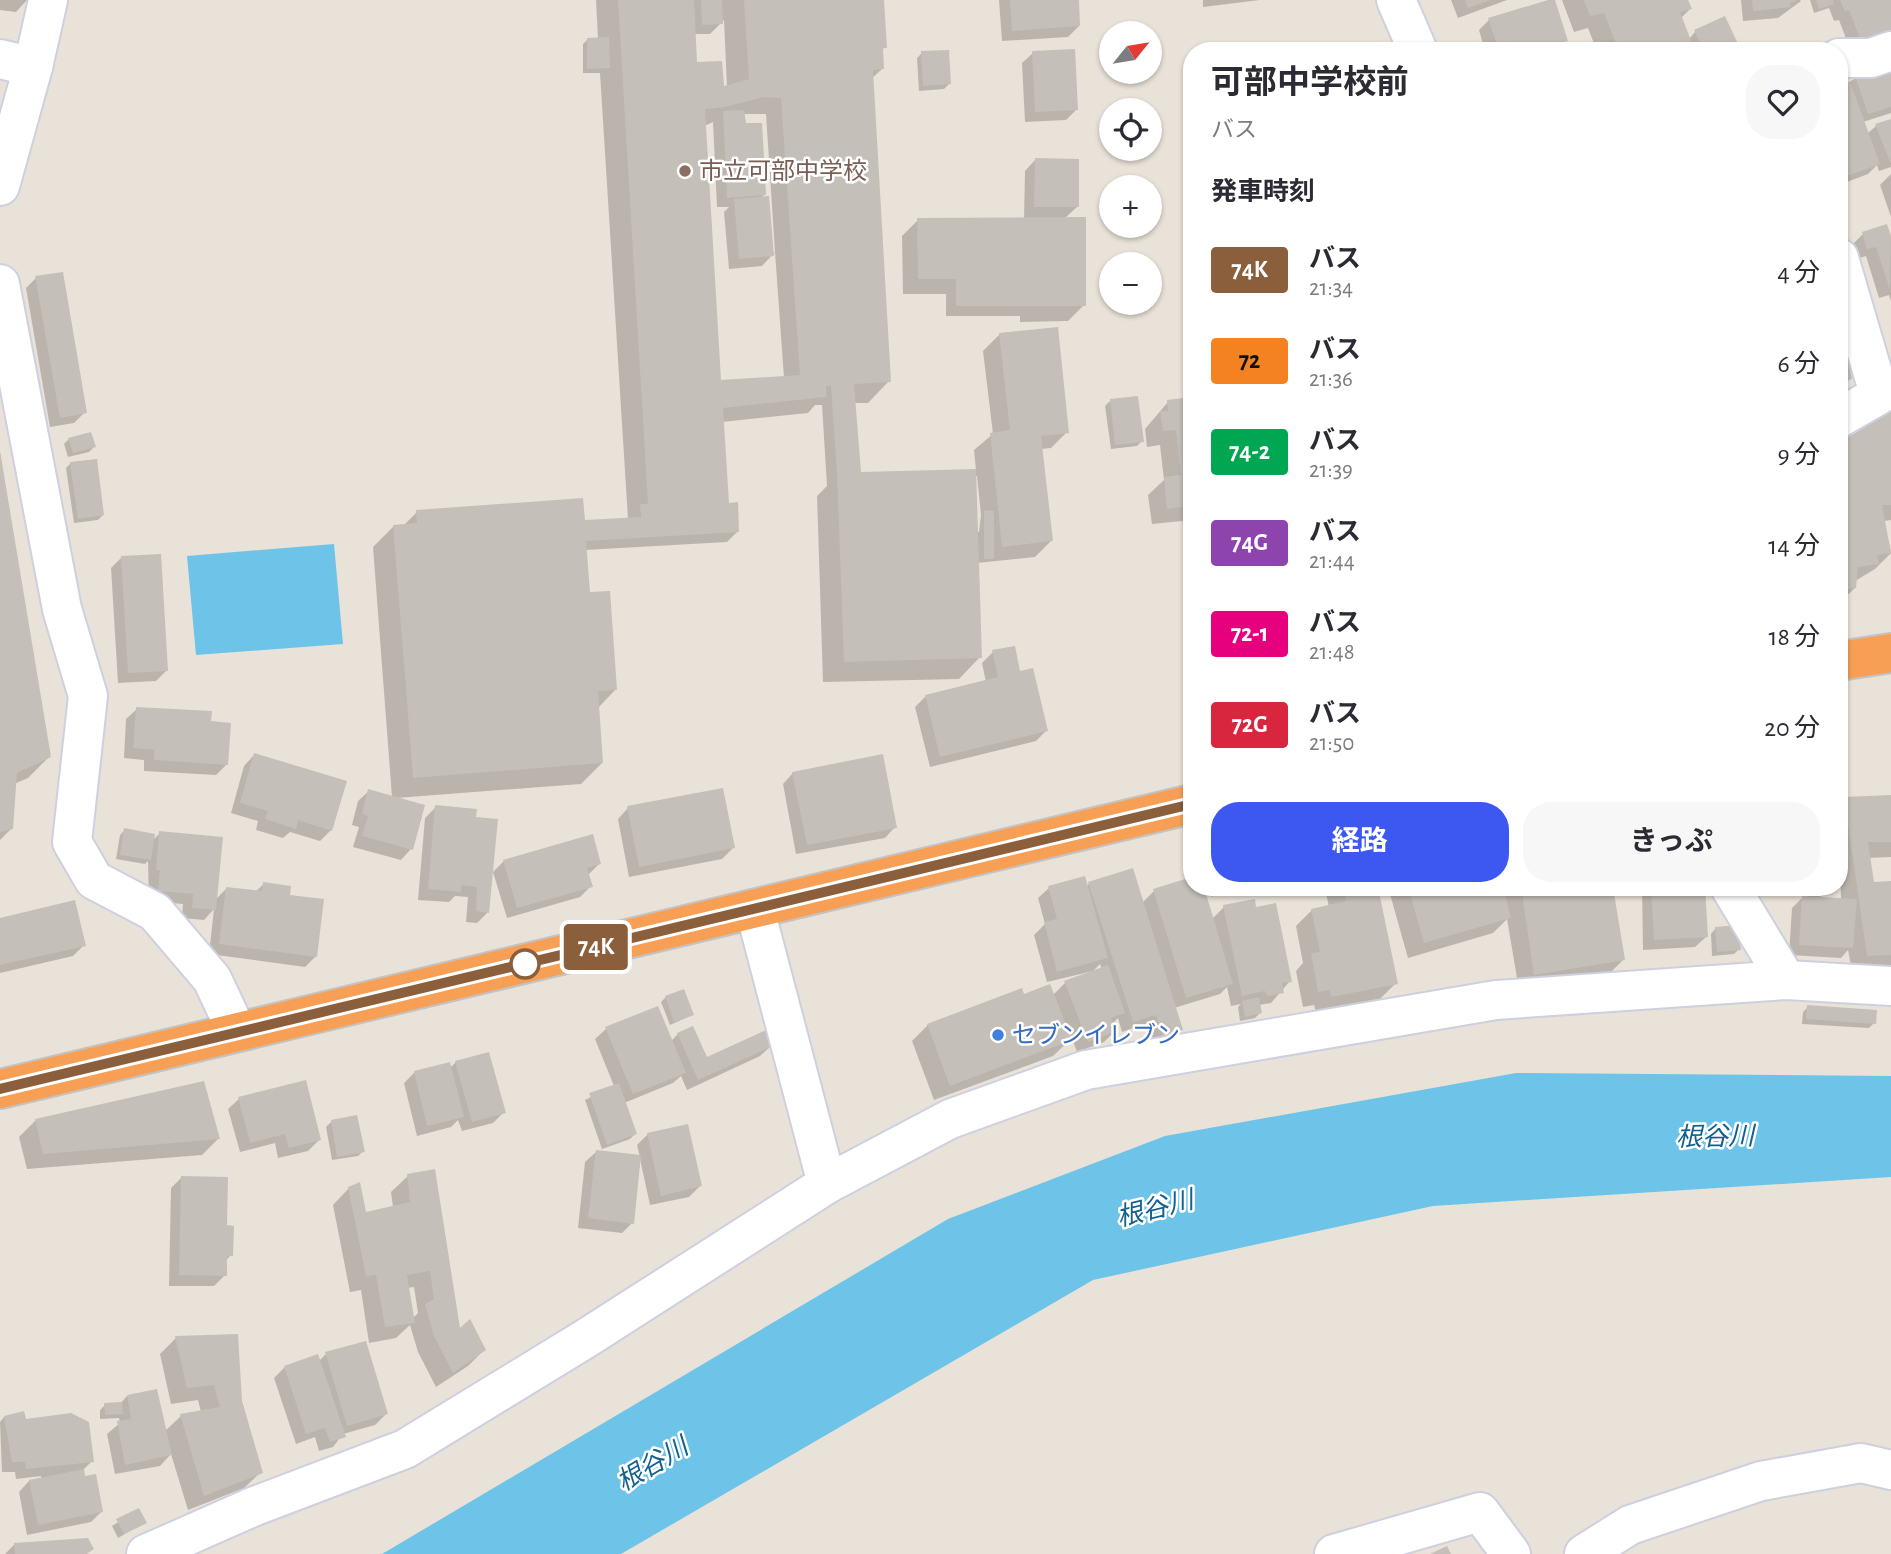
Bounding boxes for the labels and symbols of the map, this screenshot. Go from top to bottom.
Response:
north arrow [1099,21,1162,84]
place label: 市立可部中学校 [699,158,867,184]
marker: 市立可部中学校 [677,163,693,179]
line badge: 74K [556,924,636,970]
unlabelled marker [510,949,540,979]
place label: セブンイレブン [1012,1022,1180,1048]
marker: セブンイレブン [990,1027,1006,1043]
water label: 根谷川 [1676,1122,1757,1151]
water label: 根谷川 [1114,1185,1199,1231]
water label: 根谷川 [612,1431,695,1496]

